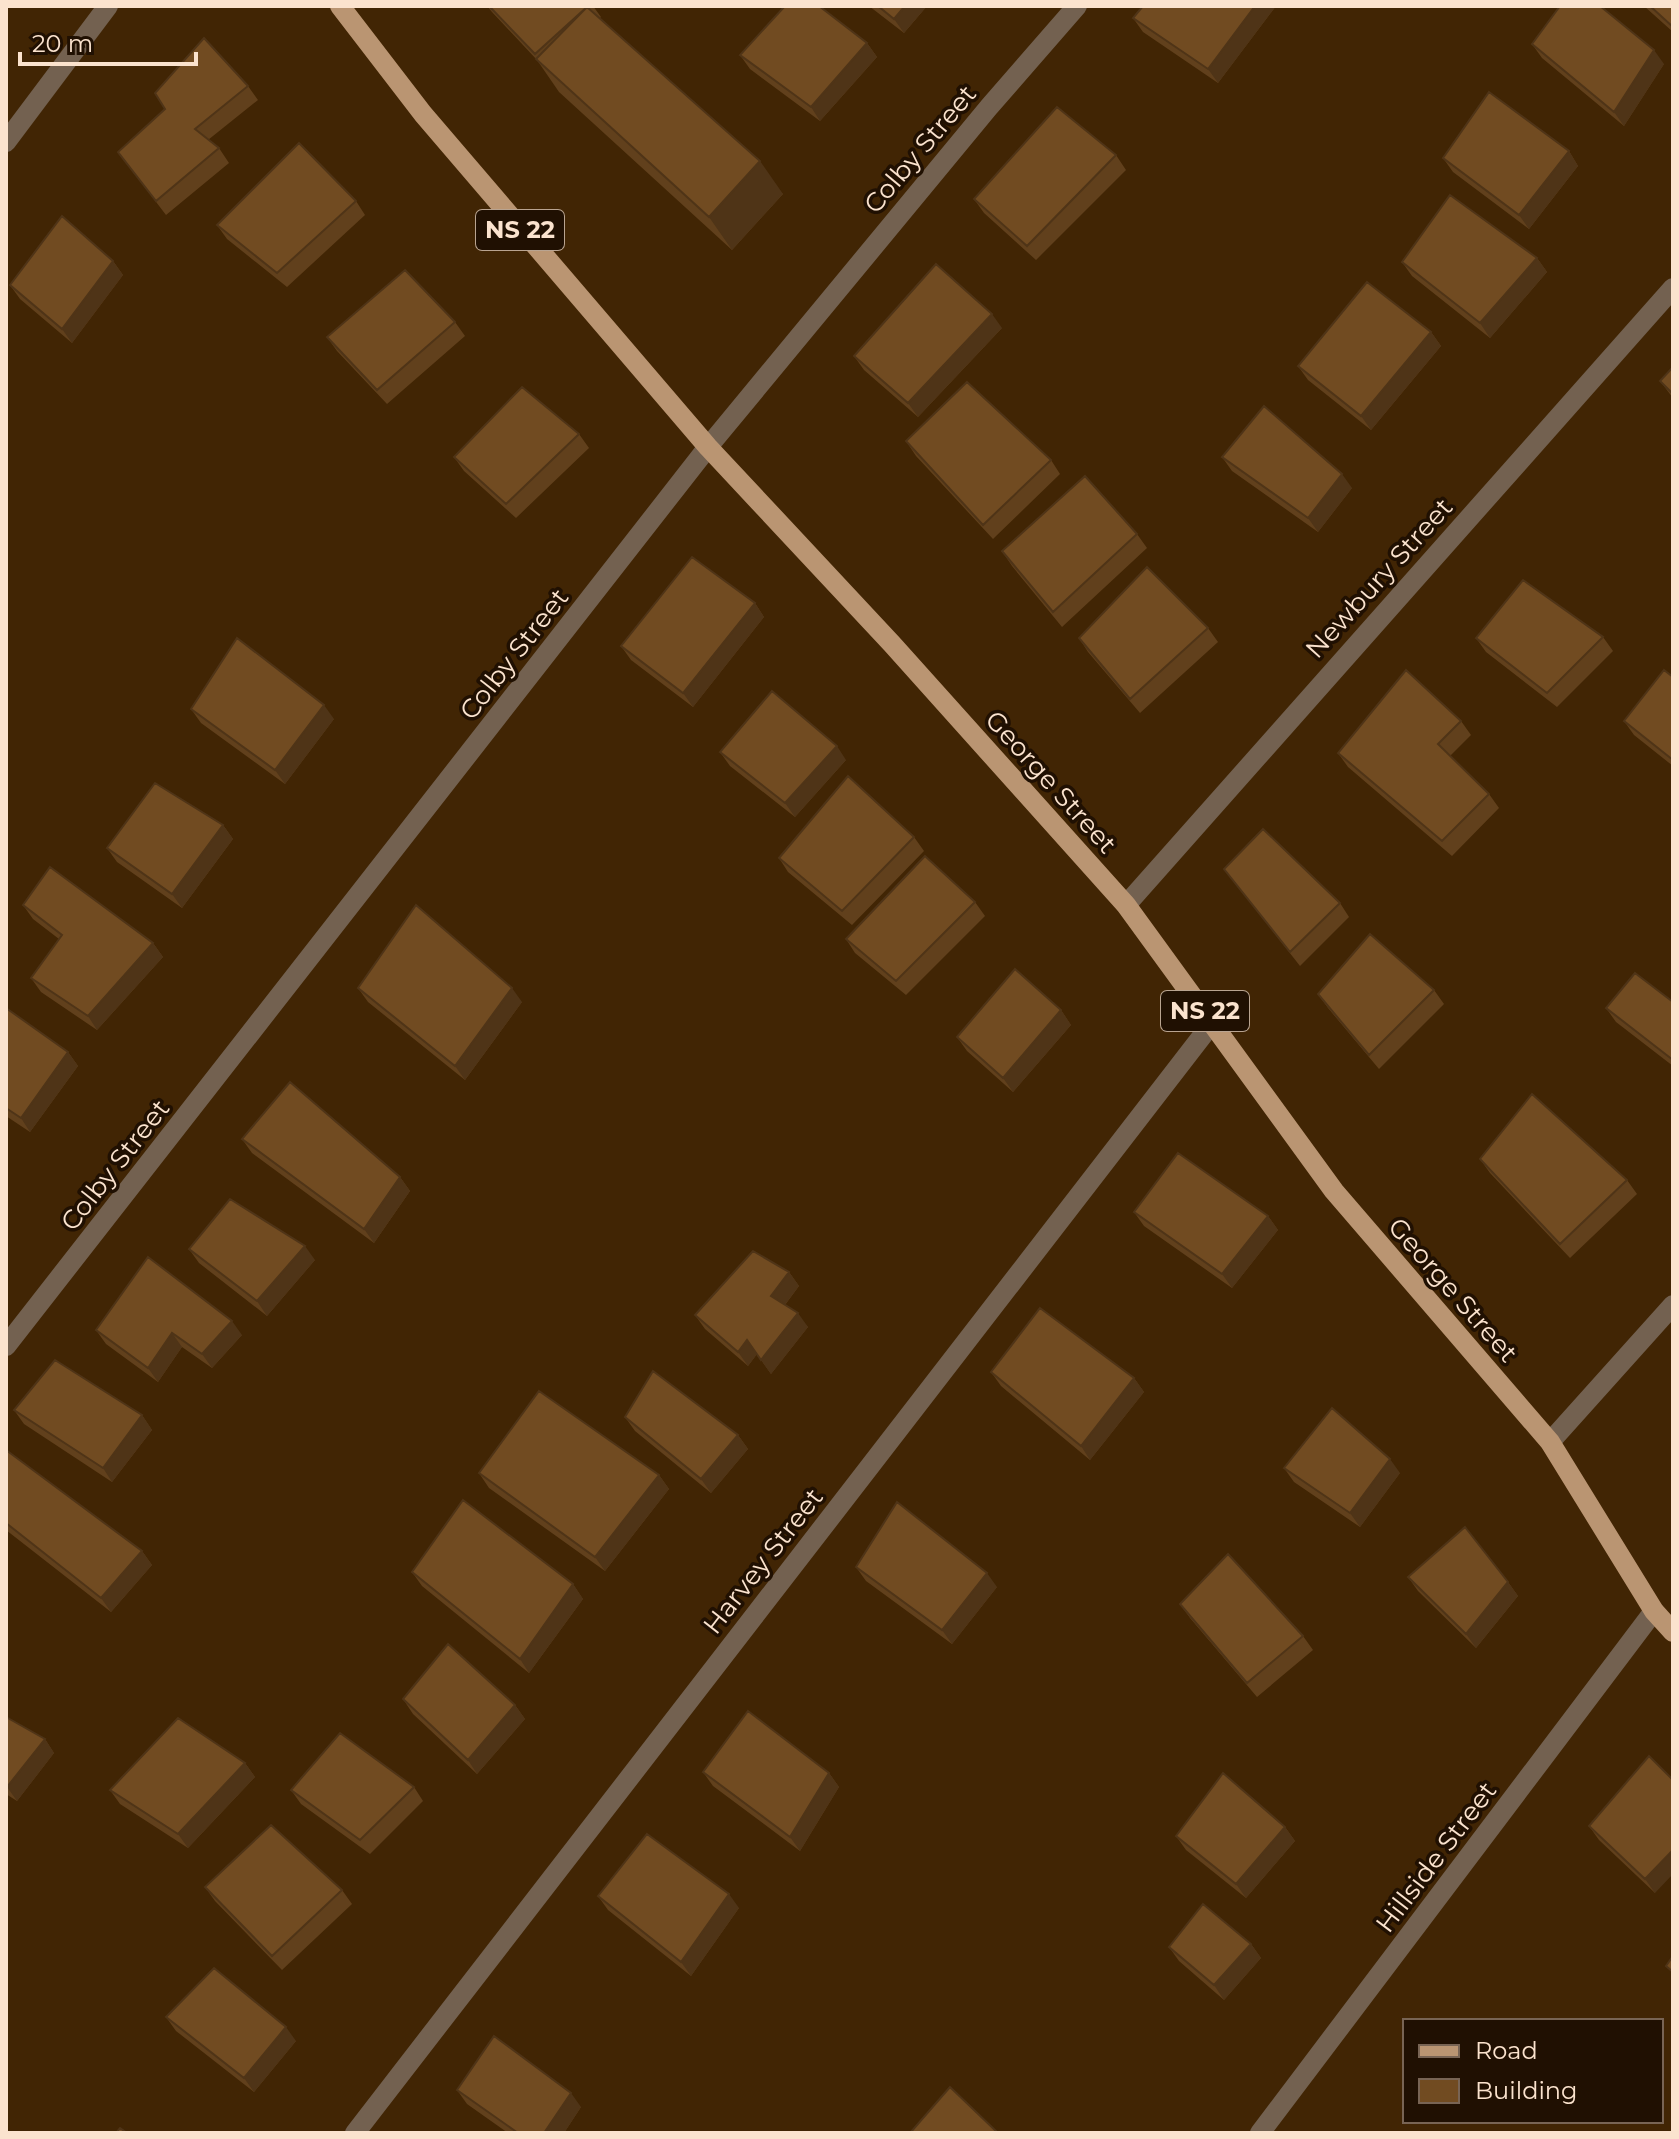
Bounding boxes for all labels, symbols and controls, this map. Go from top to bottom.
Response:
scale bar [20,16,196,66]
text: 20 m [32,29,93,58]
street label: Colby Street [857,78,983,220]
road number: NS 22 [476,210,564,250]
street label: Newbury Street [1299,491,1459,665]
street label: Colby Street [453,582,575,726]
street label: George Street [979,704,1123,860]
road number: NS 22 [1161,991,1249,1031]
street label: Colby Street [54,1093,176,1237]
street label: George Street [1382,1211,1524,1369]
street label: Harvey Street [696,1482,830,1640]
street label: Hillside Street [1369,1775,1503,1939]
legend [1403,2019,1663,2123]
text: Road [1475,2036,1538,2065]
text: Building [1475,2076,1578,2105]

